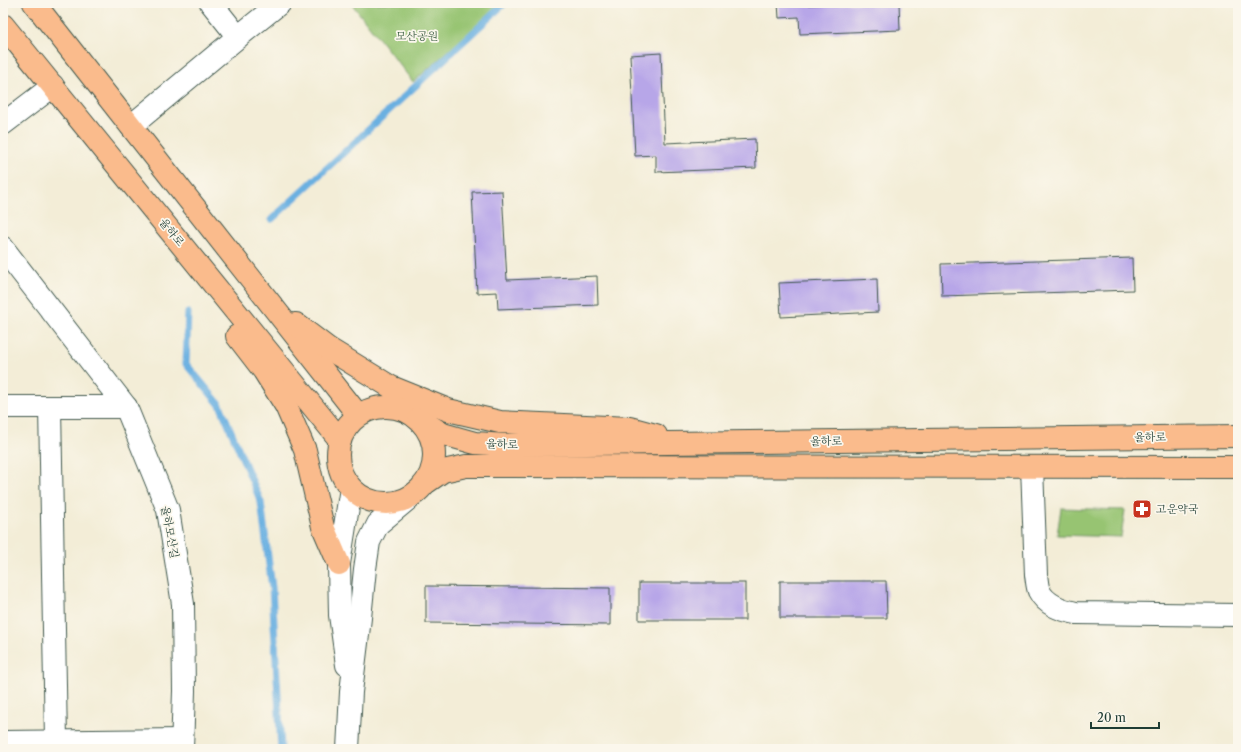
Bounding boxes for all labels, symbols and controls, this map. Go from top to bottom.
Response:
park label: 모산공원 [396,29,438,43]
street label: 율하로 [157,215,188,249]
street label: 율하로 [1134,430,1166,444]
street label: 율하로 [810,434,842,448]
street label: 율하로 [486,436,519,452]
pharmacy icon: 고운약국 [1131,498,1153,520]
place label: 고운약국 [1156,502,1199,516]
street label: 율하모산길 [158,505,182,559]
scale bar [1091,704,1159,730]
text: 20 m [1097,710,1126,725]

